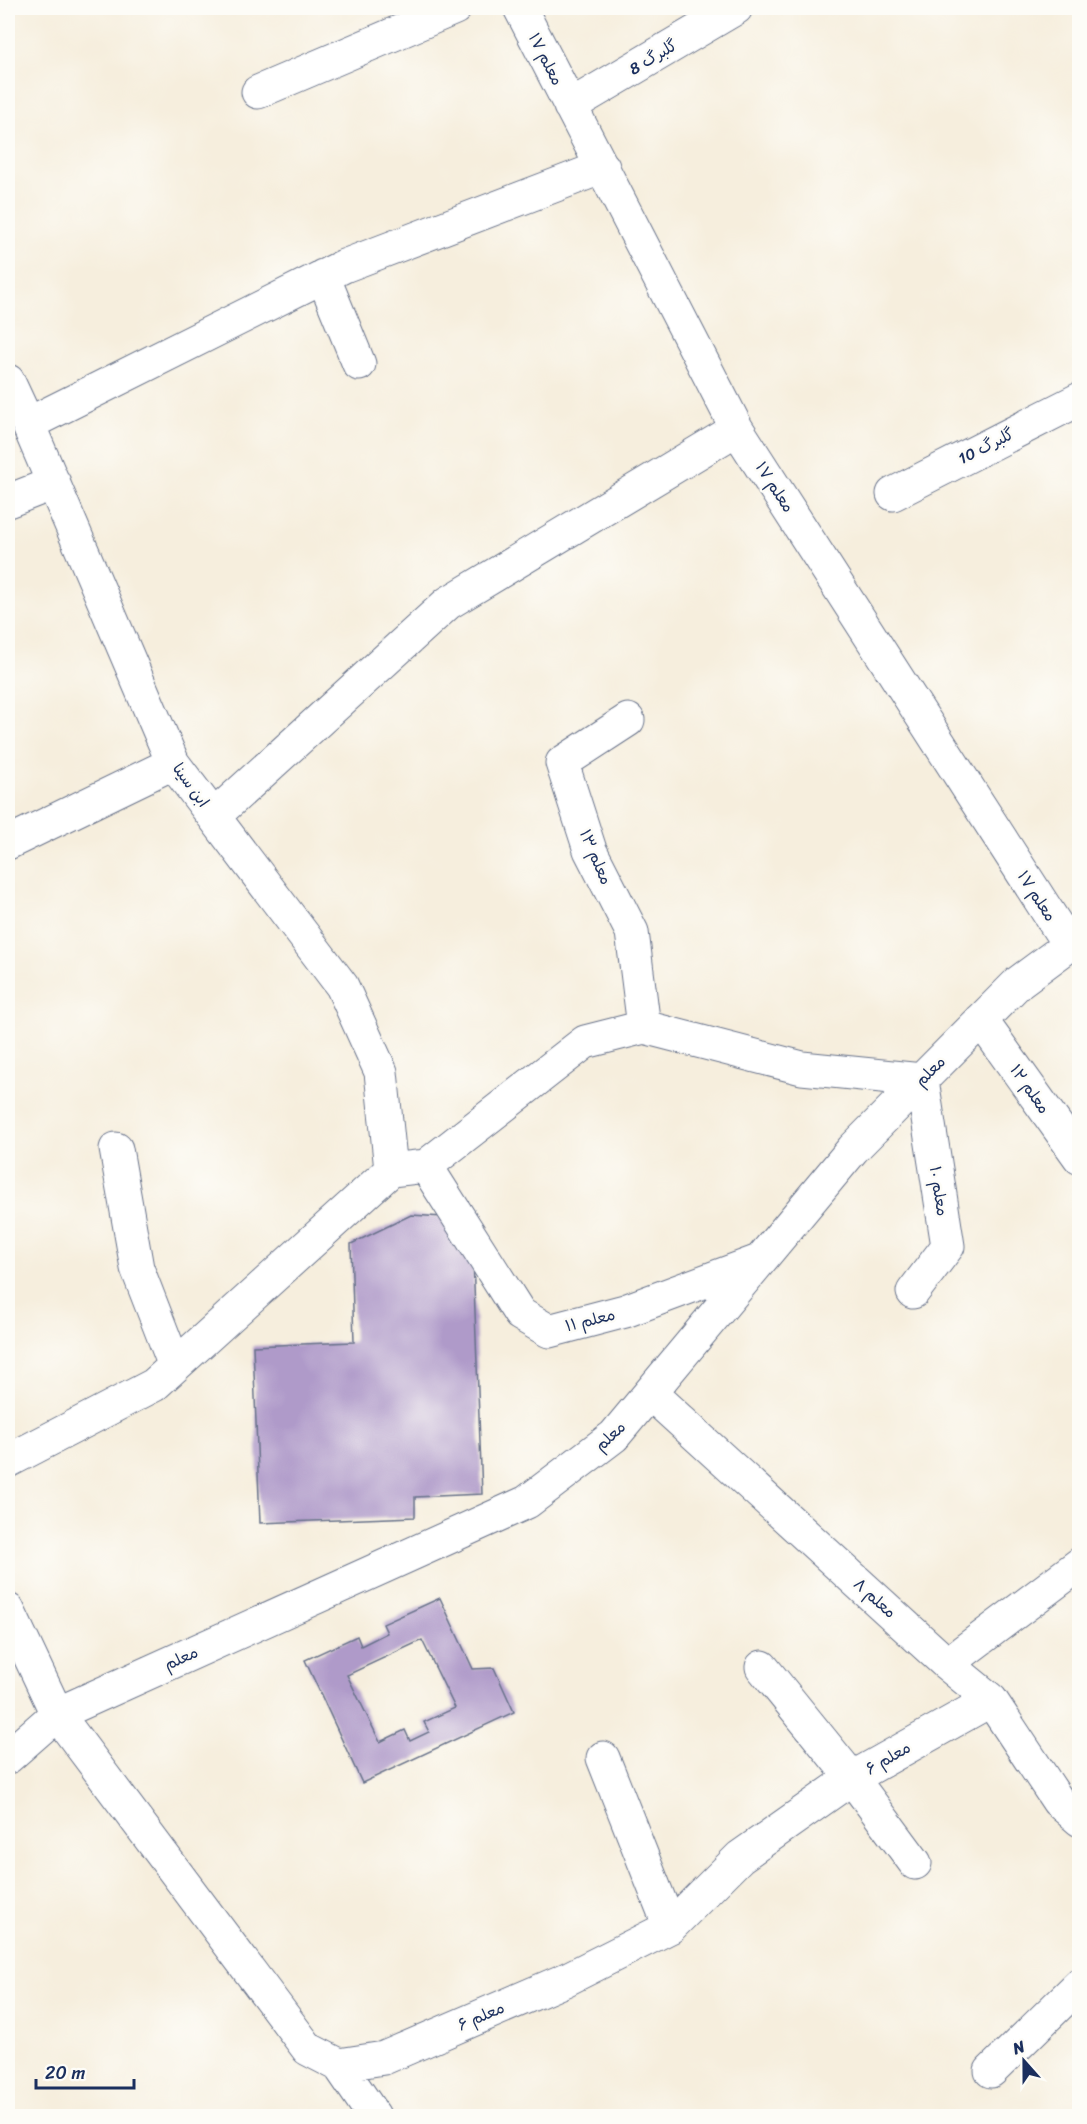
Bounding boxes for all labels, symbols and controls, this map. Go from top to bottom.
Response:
street label: معلم ۱۷ [520,27,572,91]
street label: گلبرگ 8 [623,31,683,83]
street label: گلبرگ 10 [953,419,1019,473]
street label: معلم ۱۷ [747,455,803,519]
street label: ابن سینا [165,756,217,814]
street label: معلم ۱۳ [571,825,621,889]
street label: معلم ۱۷ [1009,864,1065,928]
street label: معلم [907,1048,953,1094]
street label: معلم ۱۲ [1002,1058,1058,1120]
street label: معلم ۱۰ [921,1164,957,1218]
street label: معلم ۱۱ [562,1300,618,1340]
street label: معلم [587,1413,633,1459]
street label: معلم ۸ [847,1570,903,1626]
street label: معلم [159,1638,203,1678]
street label: معلم ۶ [860,1733,916,1783]
street label: معلم ۶ [453,1993,509,2039]
north arrow [994,2031,1054,2091]
text: N [1007,2032,1030,2063]
scale bar [36,2052,134,2090]
text: 20 m [45,2057,85,2089]

